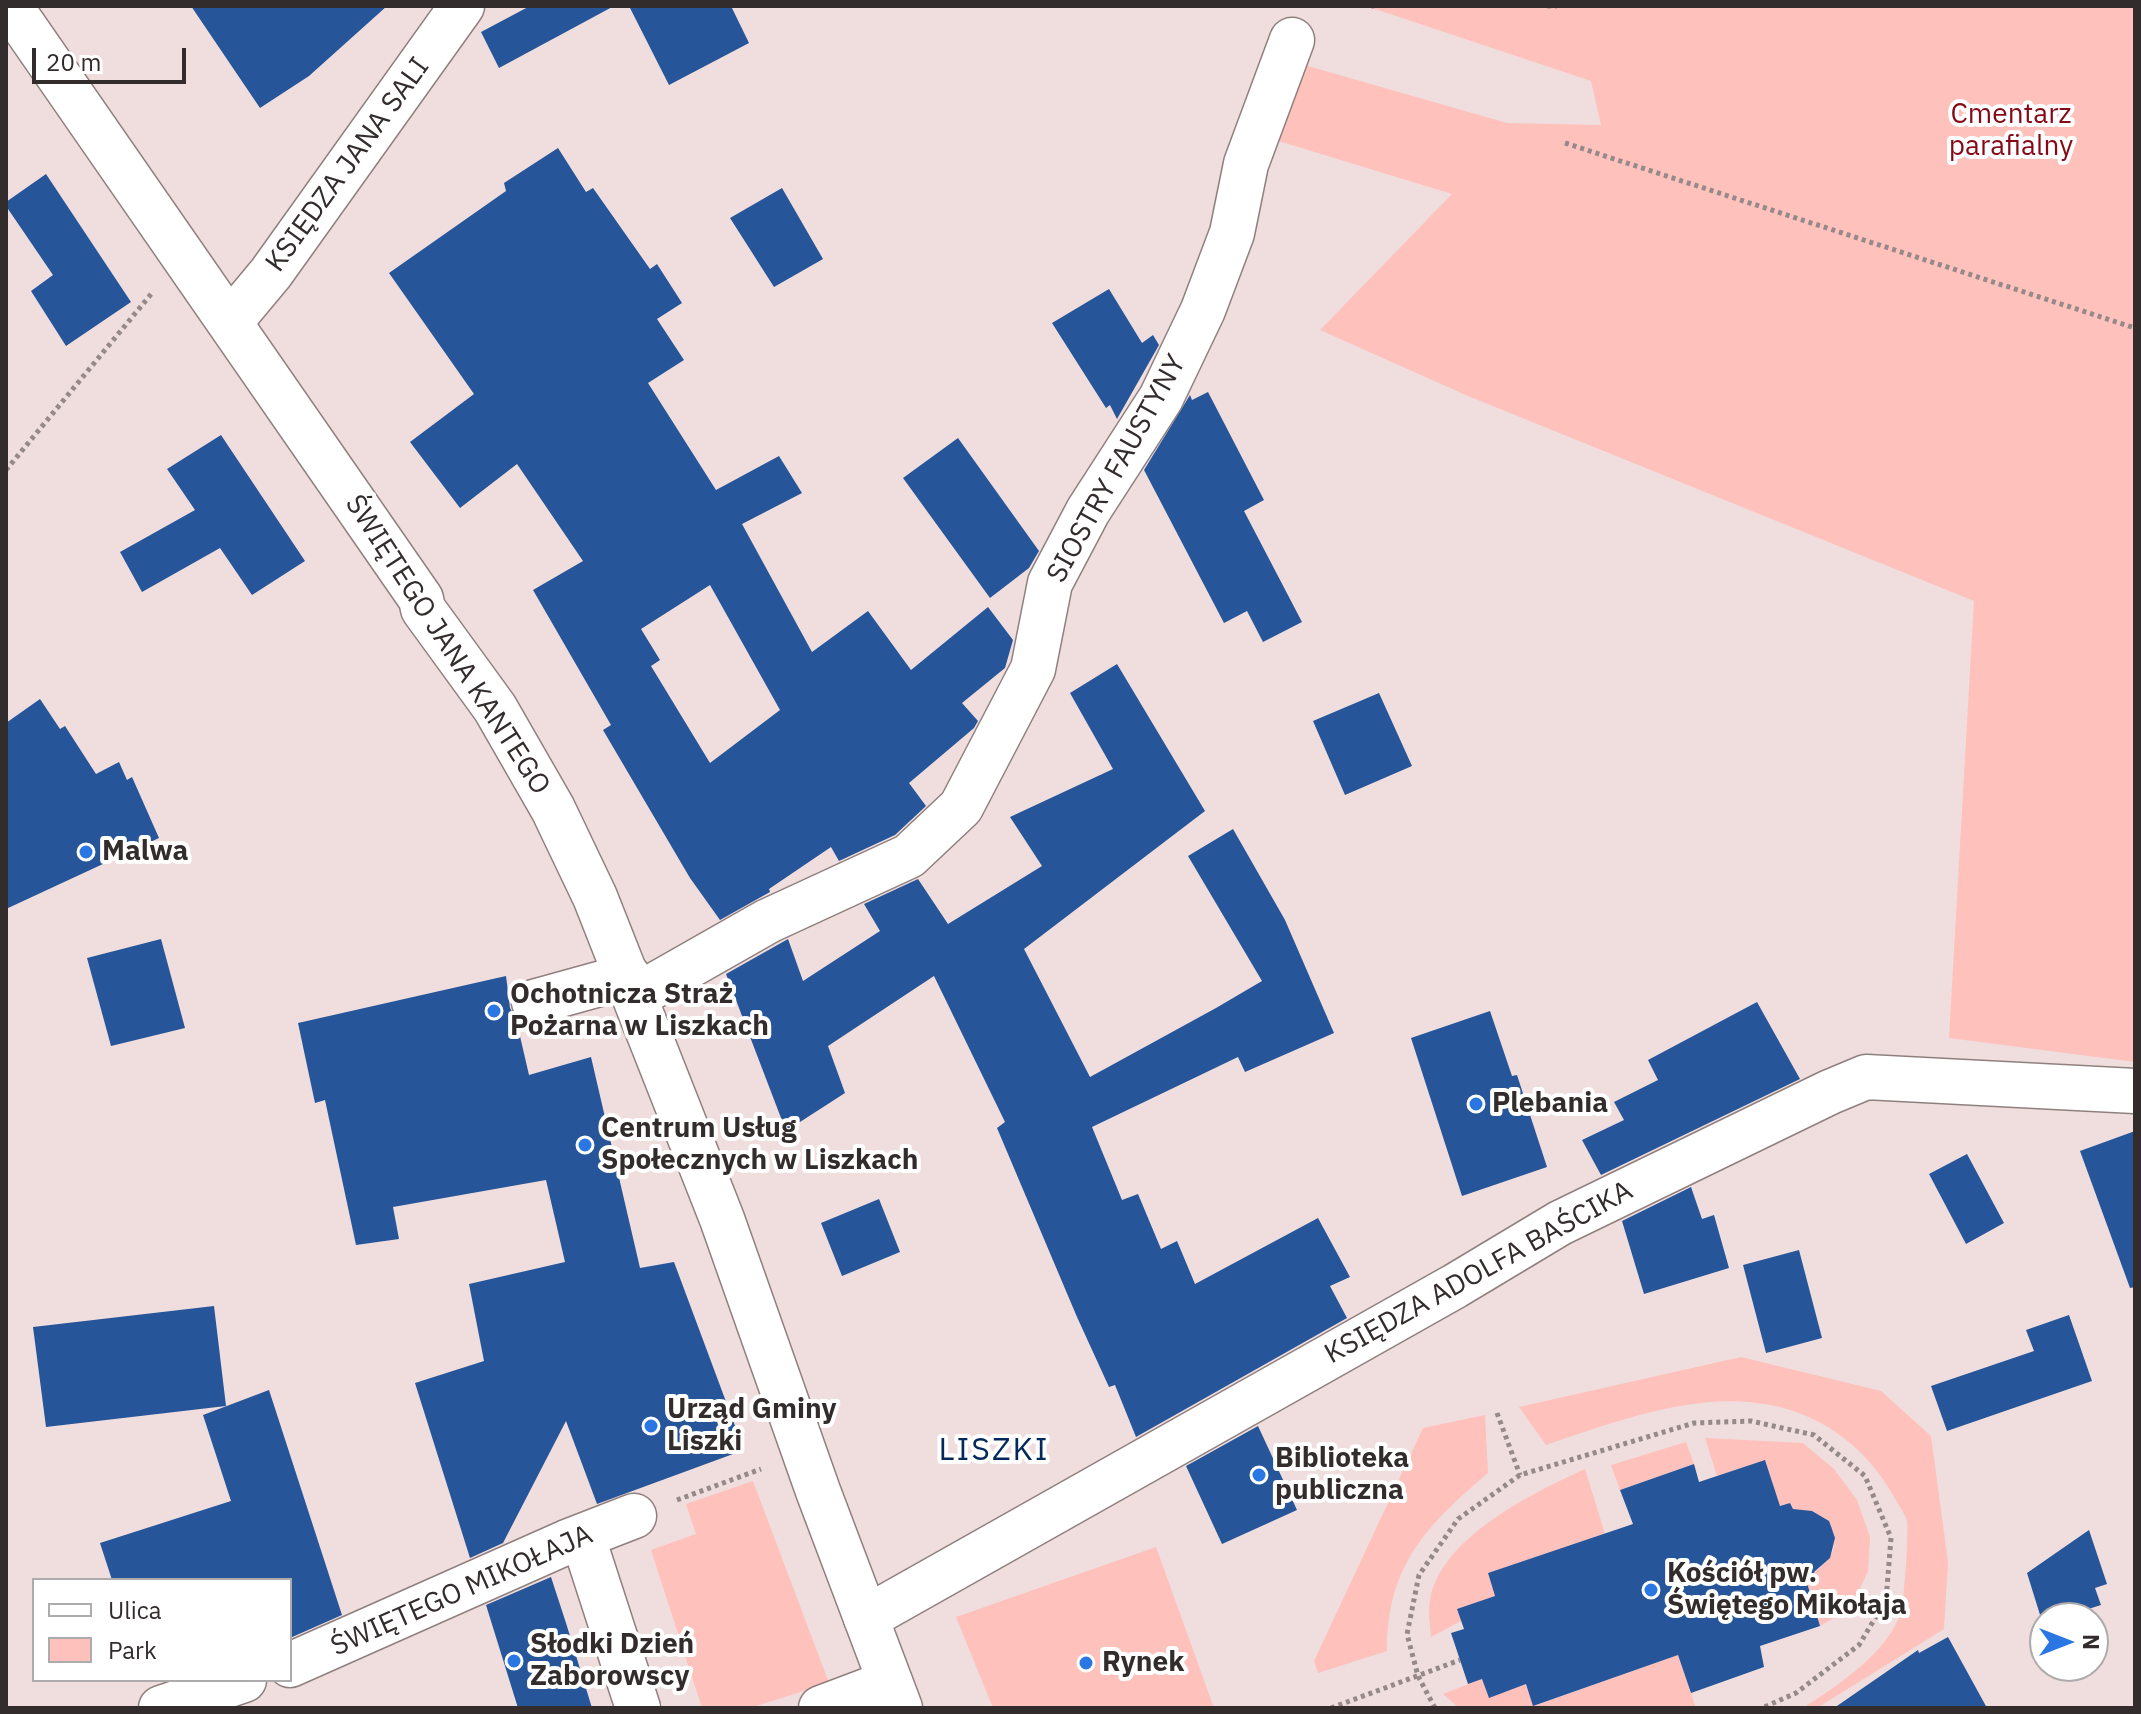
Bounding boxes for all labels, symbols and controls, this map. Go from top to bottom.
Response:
scale bar [36,32,190,82]
text: 20 m [46,46,101,78]
street label: KSIĘDZA JANA SALI [259,51,437,279]
park label: Cmentarz parafialny [1949,98,2073,164]
street label: SIOSTRY FAUSTYNY [1040,349,1194,589]
street label: ŚWIĘTEGO JANA KANTEGO [337,489,557,801]
place label: Malwa [102,835,188,869]
marker: Malwa [77,843,95,861]
place label: Ochotnicza Straż Pożarna w Liszkach [510,978,769,1044]
marker: Ochotnicza Straż Pożarna w Liszkach [485,1002,503,1020]
place label: Plebania [1492,1087,1608,1121]
marker: Plebania [1467,1095,1485,1113]
place label: Centrum Usług Społecznych w Liszkach [601,1112,918,1178]
marker: Centrum Usług Społecznych w Liszkach [576,1136,594,1154]
street label: KSIĘDZA ADOLFA BAŚCIKA [1319,1174,1639,1372]
place label: Urząd Gminy Liszki [667,1393,836,1459]
marker: Urząd Gminy Liszki [642,1417,660,1435]
district label: LISZKI [938,1432,1050,1470]
place label: Biblioteka publiczna [1275,1442,1409,1508]
marker: Biblioteka publiczna [1250,1466,1268,1484]
street label: ŚWIĘTEGO MIKOŁAJA [326,1518,598,1664]
place label: Kościół pw. Świętego Mikołaja [1667,1557,1907,1623]
legend [32,1578,292,1682]
marker: Kościół pw. Świętego Mikołaja [1642,1581,1660,1599]
text: Ulica [108,1594,162,1626]
north arrow [2029,1602,2109,1682]
place label: Słodki Dzień Zaborowscy [530,1628,694,1694]
text: Park [108,1634,157,1666]
text: N [2077,1634,2106,1650]
place label: Rynek [1102,1646,1184,1680]
marker: Słodki Dzień Zaborowscy [505,1652,523,1670]
marker: Rynek [1077,1654,1095,1672]

